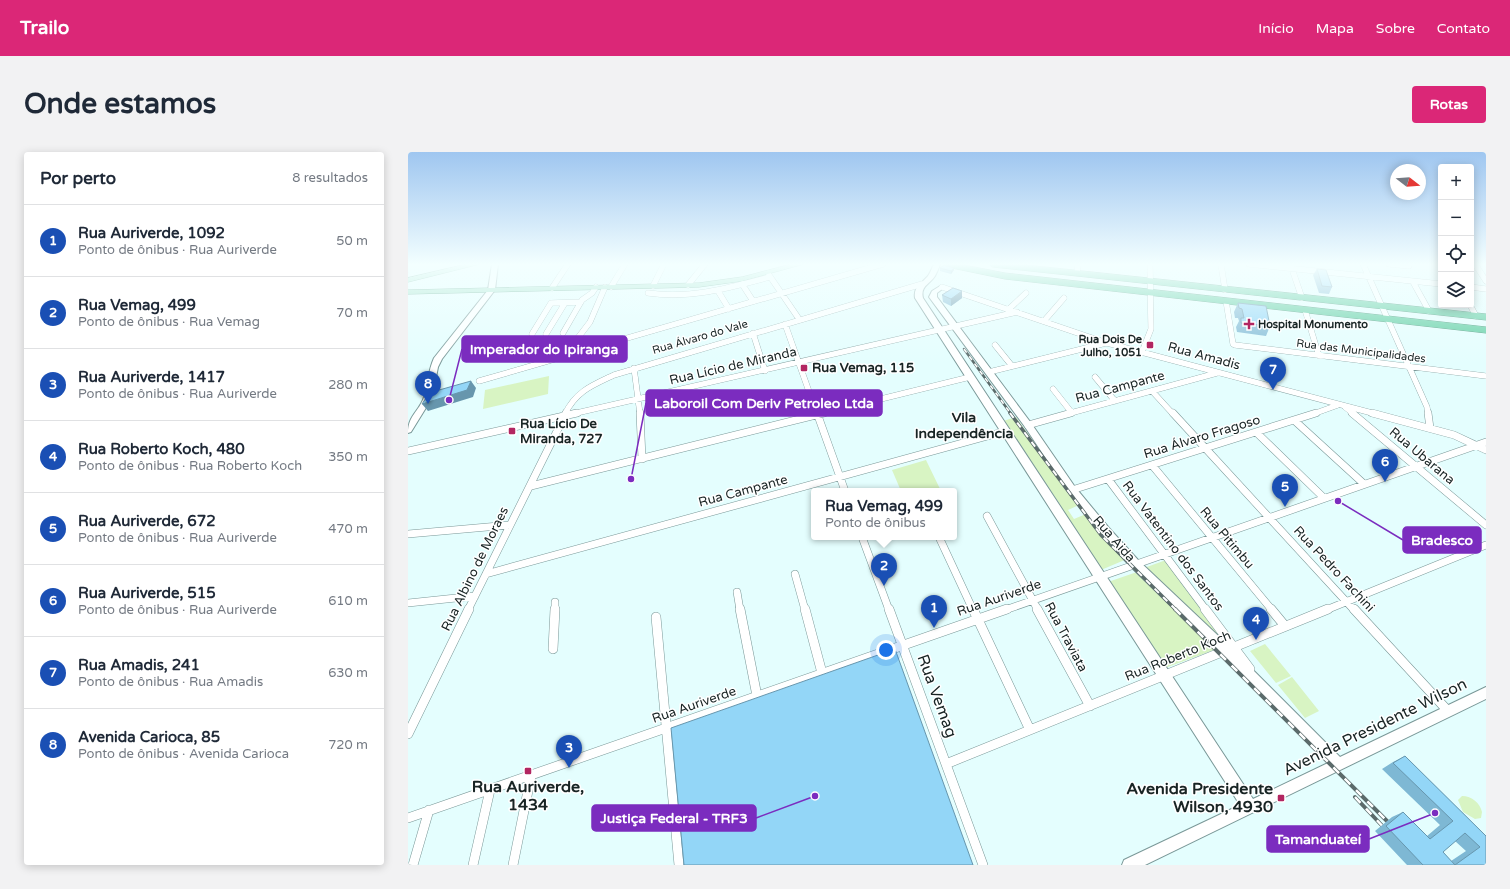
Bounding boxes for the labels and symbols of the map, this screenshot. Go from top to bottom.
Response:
north arrow [1390,164,1426,200]
street label: Rua Álvaro do Vale [651,316,749,357]
marker: Hospital Monumento [1243,318,1255,330]
place label: Hospital Monumento [1258,318,1368,332]
place label: Rua Dois De Julho, 1051 [1079,333,1143,359]
callout: Imperador do Ipiranga [462,336,627,362]
street label: Rua das Municipalidades [1296,337,1426,365]
street label: Rua Amadis [1166,339,1242,373]
marker: Rua Dois De Julho, 1051 [1145,340,1155,350]
text: Imperador do Ipiranga [470,341,618,358]
street label: Rua Lício de Miranda [668,344,798,388]
pin: 7 [1260,357,1286,390]
place label: Rua Vemag, 115 [812,360,914,376]
marker: Rua Vemag, 115 [799,363,809,373]
street label: Rua Campante [1074,367,1166,407]
pin: 8 [415,371,441,404]
callout: Laboroil Com Deriv Petroleo Ltda [646,390,882,416]
text: Laboroil Com Deriv Petroleo Ltda [654,395,874,412]
district label: Vila Independência [915,409,1013,442]
street label: Rua Álvaro Fragoso [1142,412,1262,462]
place label: Rua Lício De Miranda, 727 [520,416,603,447]
street label: Rua Ubarana [1386,424,1458,488]
marker: Rua Lício De Miranda, 727 [507,426,517,436]
pin: 6 [1372,449,1398,482]
street label: Rua Campante [697,471,789,511]
pin: 5 [1272,474,1298,507]
street label: Rua Vatentino dos Santos [1119,478,1227,614]
street label: Rua Albino de Moraes [438,504,512,634]
street label: Rua Pitimbu [1196,504,1258,572]
street label: Rua Aida [1090,513,1138,565]
street label: Rua Pedro Fachini [1290,523,1378,615]
callout: Bradesco [1403,527,1481,553]
text: Bradesco [1411,532,1474,549]
pin: 2 [871,553,897,586]
street label: Rua Auriverde [955,576,1043,620]
pin: 1 [921,595,947,628]
street label: Rua Traviata [1041,599,1091,675]
pin: 4 [1243,607,1269,640]
street label: Rua Roberto Koch [1123,627,1233,685]
your location [876,640,896,660]
street label: Rua Vemag [913,652,961,740]
street label: Avenida Presidente Wilson [1280,674,1470,780]
street label: Rua Auriverde [650,683,738,727]
pin: 3 [556,735,582,768]
marker: Rua Auriverde, 1434 [523,766,533,776]
place label: Rua Auriverde, 1434 [472,777,584,815]
place label: Avenida Presidente Wilson, 4930 [1126,779,1273,817]
marker: Avenida Presidente Wilson, 4930 [1276,793,1286,803]
callout: Justiça Federal - TRF3 [592,805,756,831]
text: Justiça Federal - TRF3 [599,810,748,827]
callout: Tamanduateí [1267,826,1369,852]
text: Tamanduateí [1274,831,1362,848]

